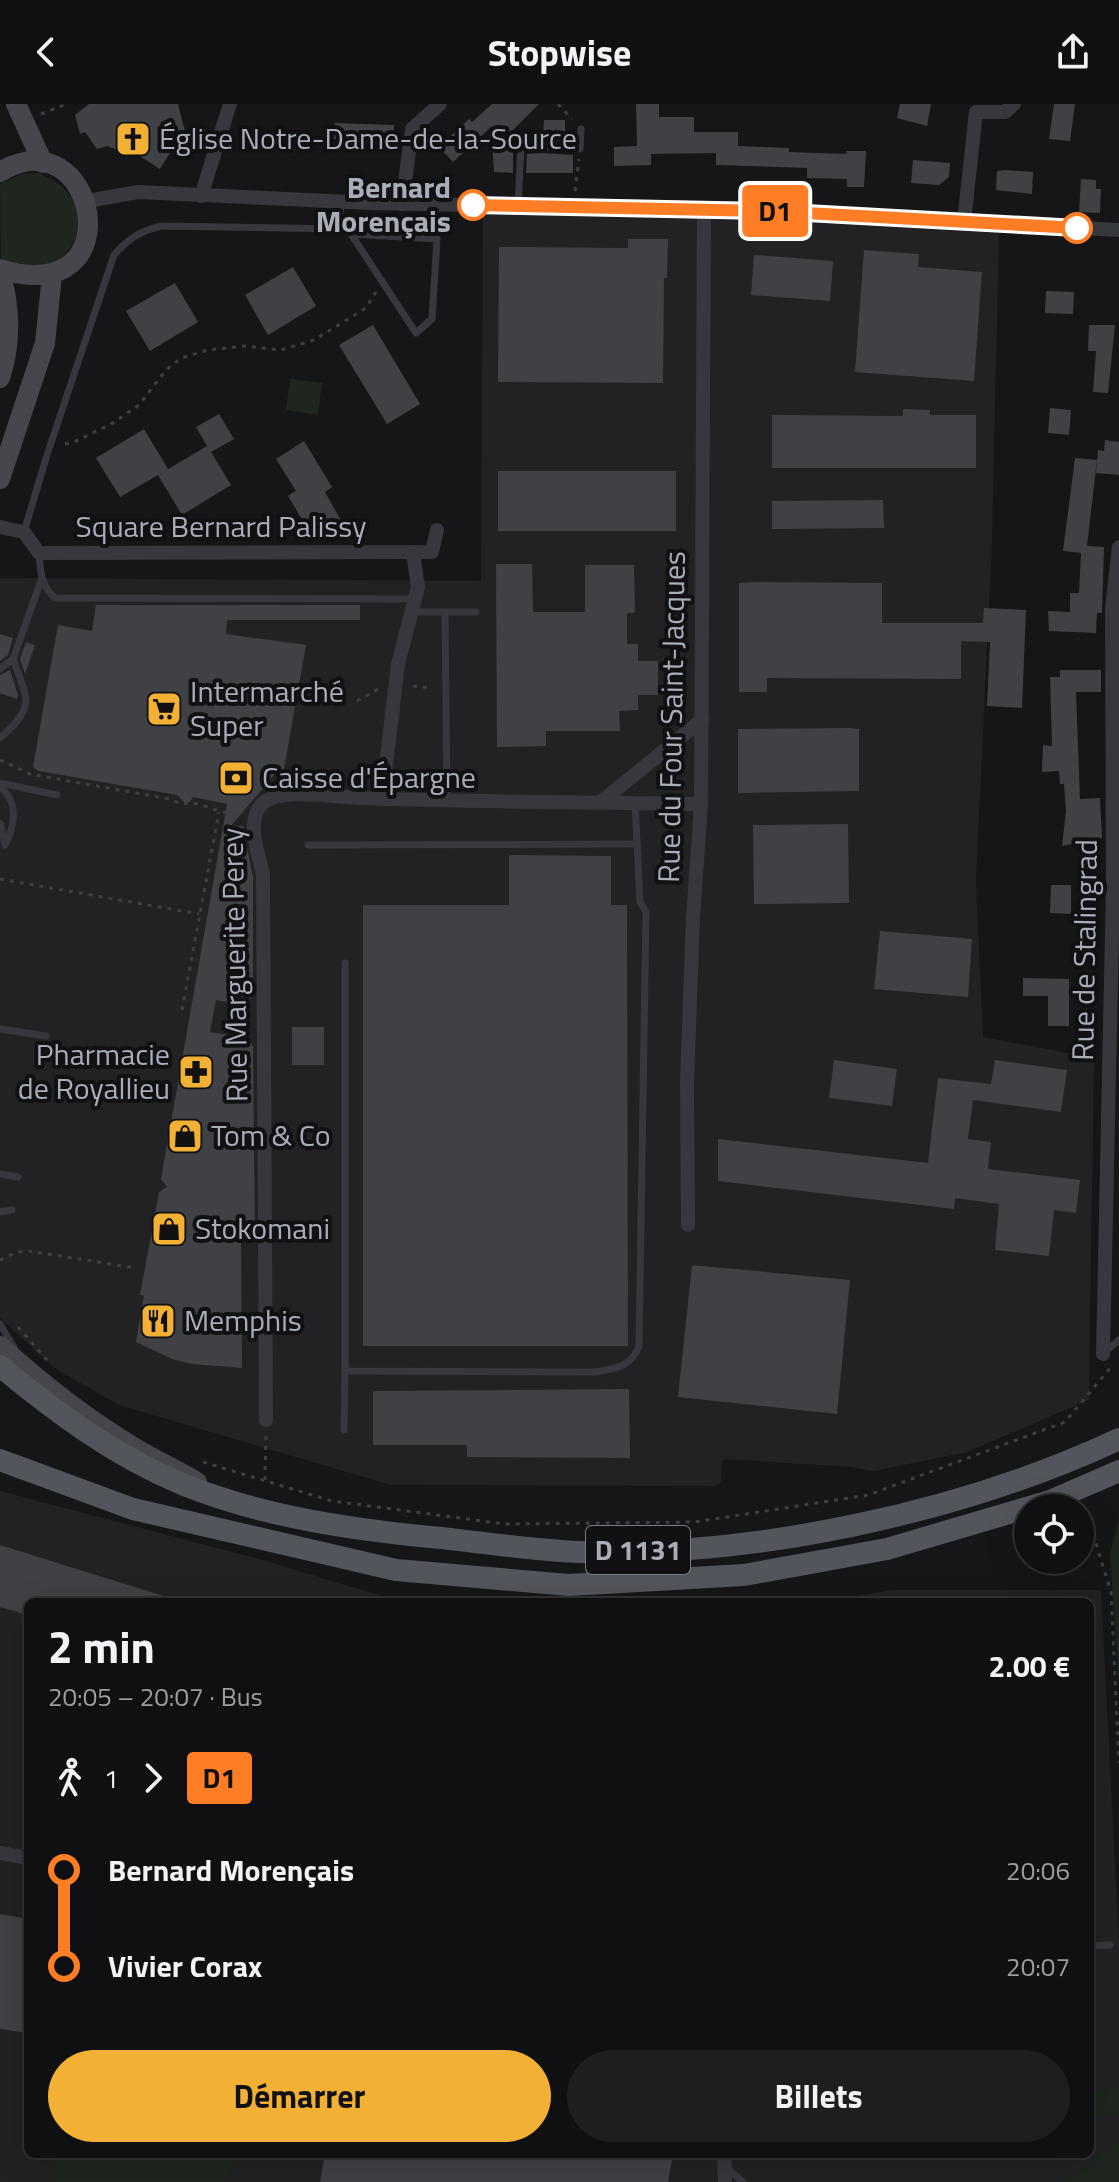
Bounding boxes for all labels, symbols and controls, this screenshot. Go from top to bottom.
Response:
text: Stopwise [488,25,631,80]
icon: back [24,30,68,74]
icon: share [1051,30,1095,74]
place label: Église Notre-Dame-de-la-Source [159,115,577,161]
church icon: Église Notre-Dame-de-la-Source [114,120,152,158]
place label: Bernard Morençais [316,164,451,244]
line badge: D1 [739,185,811,237]
text: D1 [758,189,792,232]
marker: Bernard Morençais [458,190,488,220]
unlabelled marker [1062,213,1092,243]
street label: Square Bernard Palissy [76,503,366,549]
street label: Rue du Four Saint-Jacques [645,551,697,883]
place label: Intermarché Super [190,668,344,748]
supermarket icon: Intermarché Super [145,690,183,728]
place label: Caisse d'Épargne [262,754,476,800]
bank icon: Caisse d'Épargne [217,759,255,797]
street label: Rue Marguerite Perey [209,827,259,1103]
street label: Rue de Stalingrad [1059,839,1109,1061]
place label: Pharmacie de Royallieu [18,1031,170,1111]
pharmacy icon: Pharmacie de Royallieu [177,1053,215,1091]
place label: Tom & Co [211,1112,331,1158]
shop icon: Tom & Co [166,1117,204,1155]
place label: Stokomani [195,1205,330,1251]
shop icon: Stokomani [150,1210,188,1248]
place label: Memphis [184,1297,302,1343]
restaurant icon: Memphis [139,1302,177,1340]
map controls [1014,1494,1094,1574]
button: locate [1014,1494,1094,1574]
road number: D 1131 [586,1526,690,1574]
text: 2 min [48,1613,155,1680]
text: 2.00 € [989,1643,1070,1689]
text: 20:05 – 20:07 · Bus [48,1677,263,1716]
icon: walk [48,1756,92,1800]
icon: forward [131,1756,175,1800]
text: D1 [203,1756,236,1799]
text: 1 [104,1759,119,1798]
text: Bernard Morençais [108,1847,354,1893]
text: 20:06 [1006,1851,1070,1890]
text: Vivier Corax [108,1943,262,1989]
text: 20:07 [1006,1947,1070,1986]
button: Démarrer [48,2050,551,2142]
button: Billets [567,2050,1070,2142]

